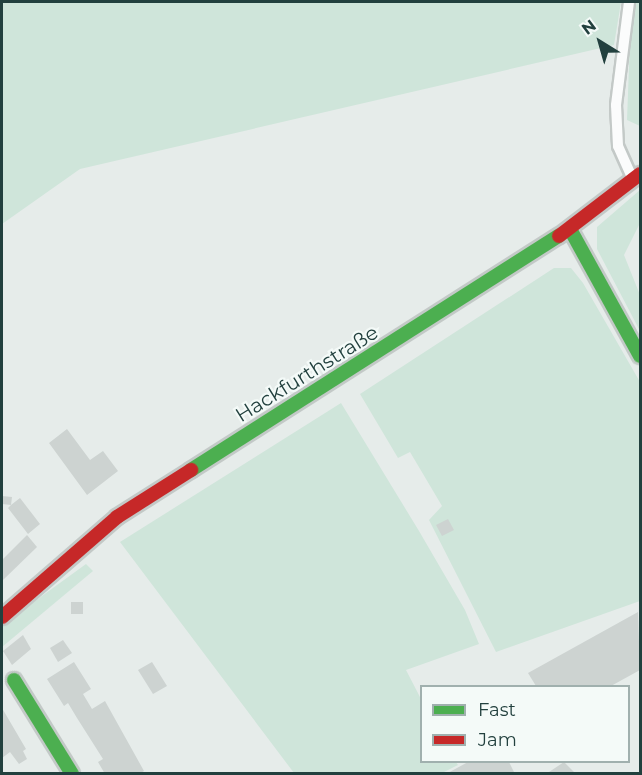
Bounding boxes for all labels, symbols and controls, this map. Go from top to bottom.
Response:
north arrow [570,12,630,72]
text: N [578,16,600,39]
street label: Hackfurthstraße [231,320,383,428]
legend [420,685,630,763]
text: Fast [478,699,516,721]
text: Jam [478,729,517,751]

